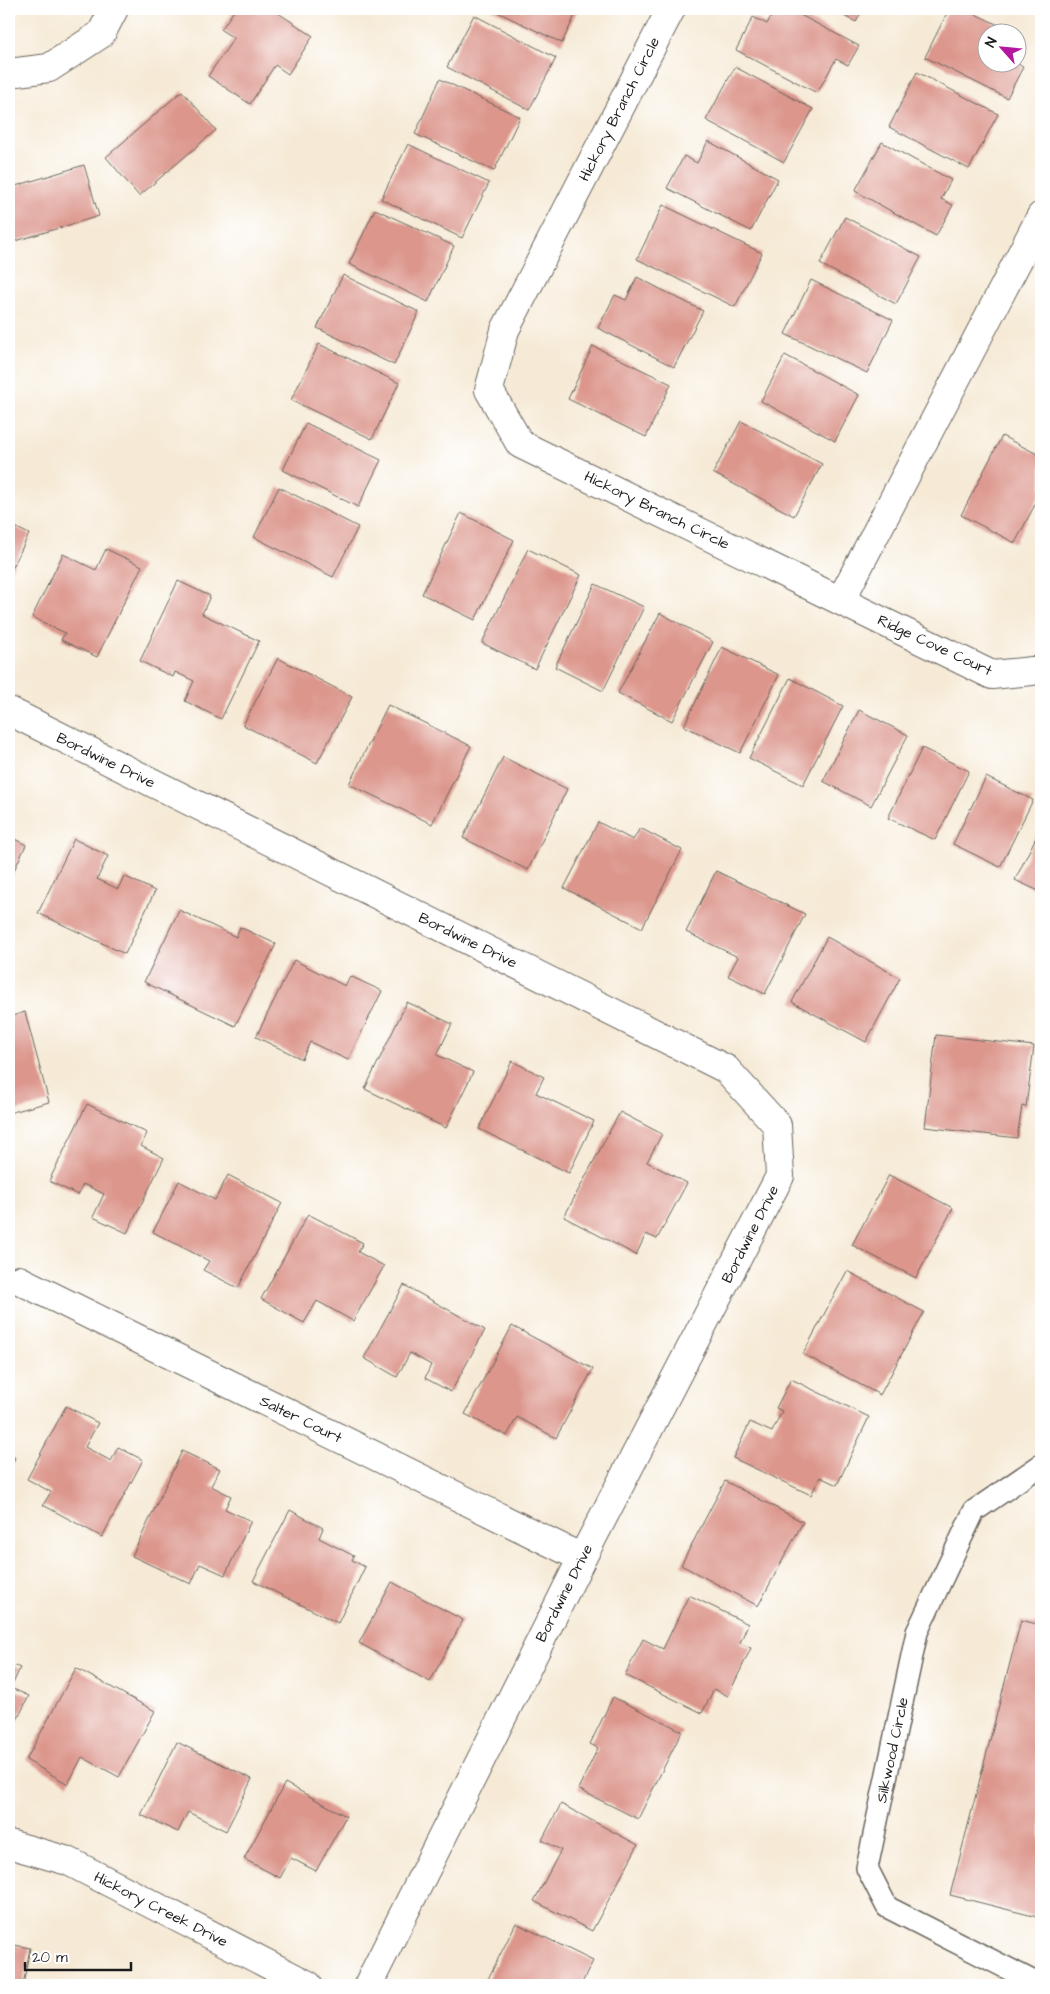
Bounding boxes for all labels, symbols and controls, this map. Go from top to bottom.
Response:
north arrow [978,22,1028,72]
street label: Hickory Branch Circle [574,34,666,185]
text: N [980,34,1002,51]
street label: Hickory Branch Circle [580,466,733,556]
street label: Ridge Cove Court [874,610,996,682]
street label: Bordwine Drive [53,728,159,793]
street label: Bordwine Drive [415,908,521,973]
street label: Bordwine Drive [717,1182,784,1287]
street label: Salter Court [256,1390,345,1448]
street label: Bordwine Drive [531,1541,598,1646]
street label: Silkwood Circle [871,1695,914,1805]
street label: Hickory Creek Drive [90,1867,231,1953]
scale bar [25,1939,131,1971]
text: 20 m [32,1947,68,1968]

